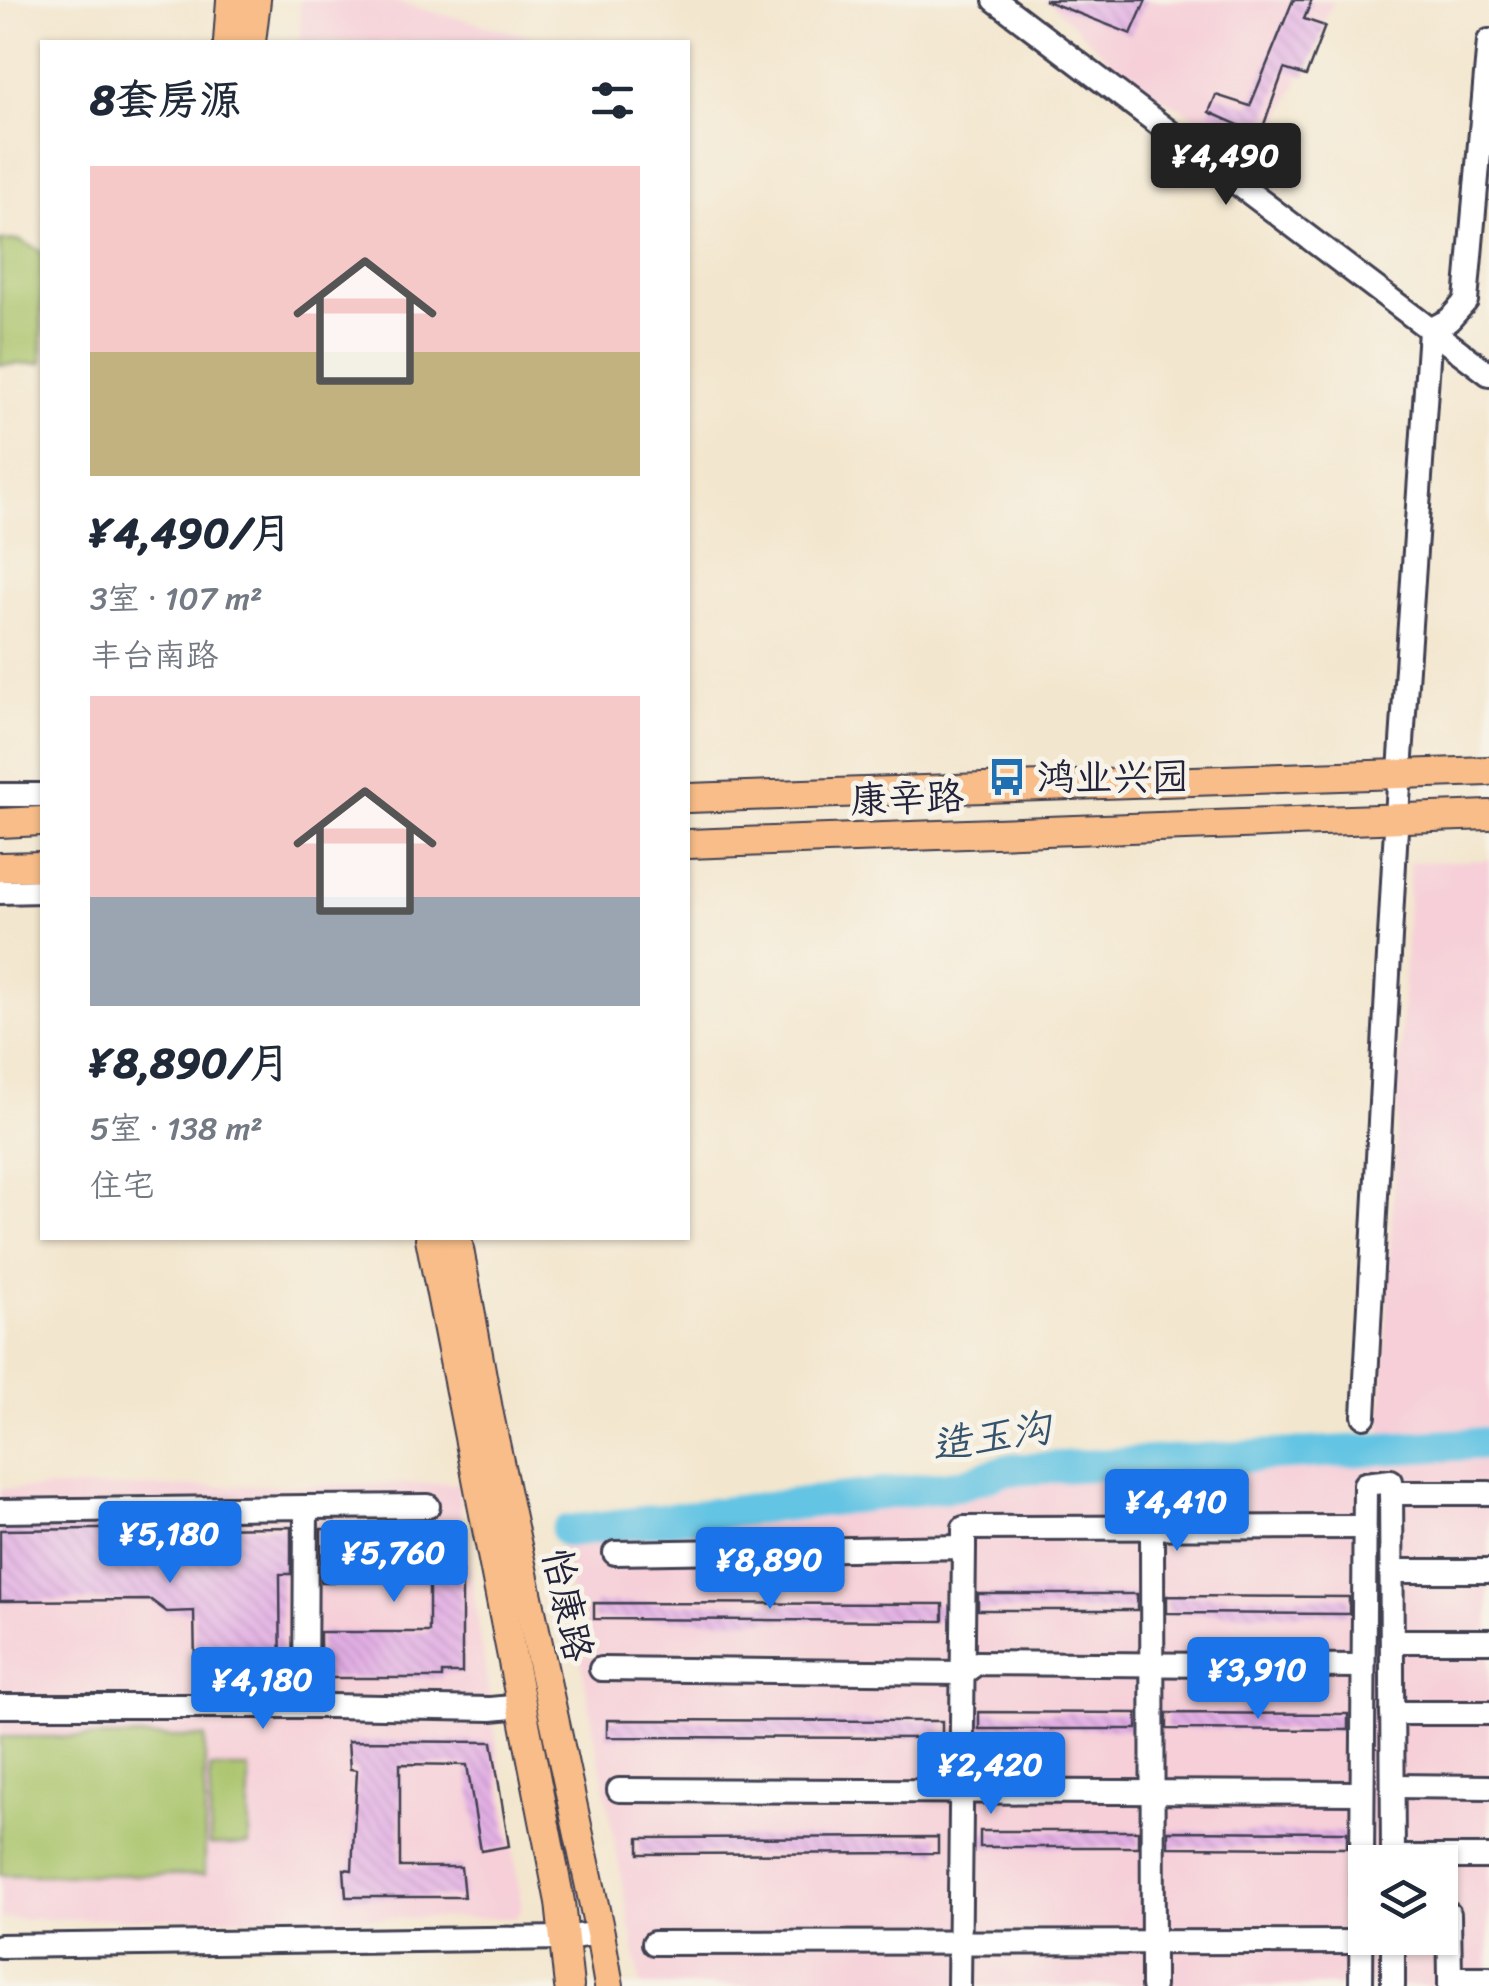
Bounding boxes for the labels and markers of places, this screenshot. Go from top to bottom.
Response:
pin: ¥4,490 [1145,123,1307,208]
place label: 鸿业兴园 [1037,744,1189,811]
bus stop icon: 鸿业兴园 [986,756,1028,798]
pin: ¥4,410 [1096,1469,1258,1554]
pin: ¥5,180 [89,1501,251,1586]
pin: ¥5,760 [313,1520,475,1605]
pin: ¥8,890 [689,1527,851,1612]
pin: ¥3,910 [1177,1637,1339,1722]
pin: ¥4,180 [182,1647,344,1732]
pin: ¥2,420 [910,1732,1072,1817]

